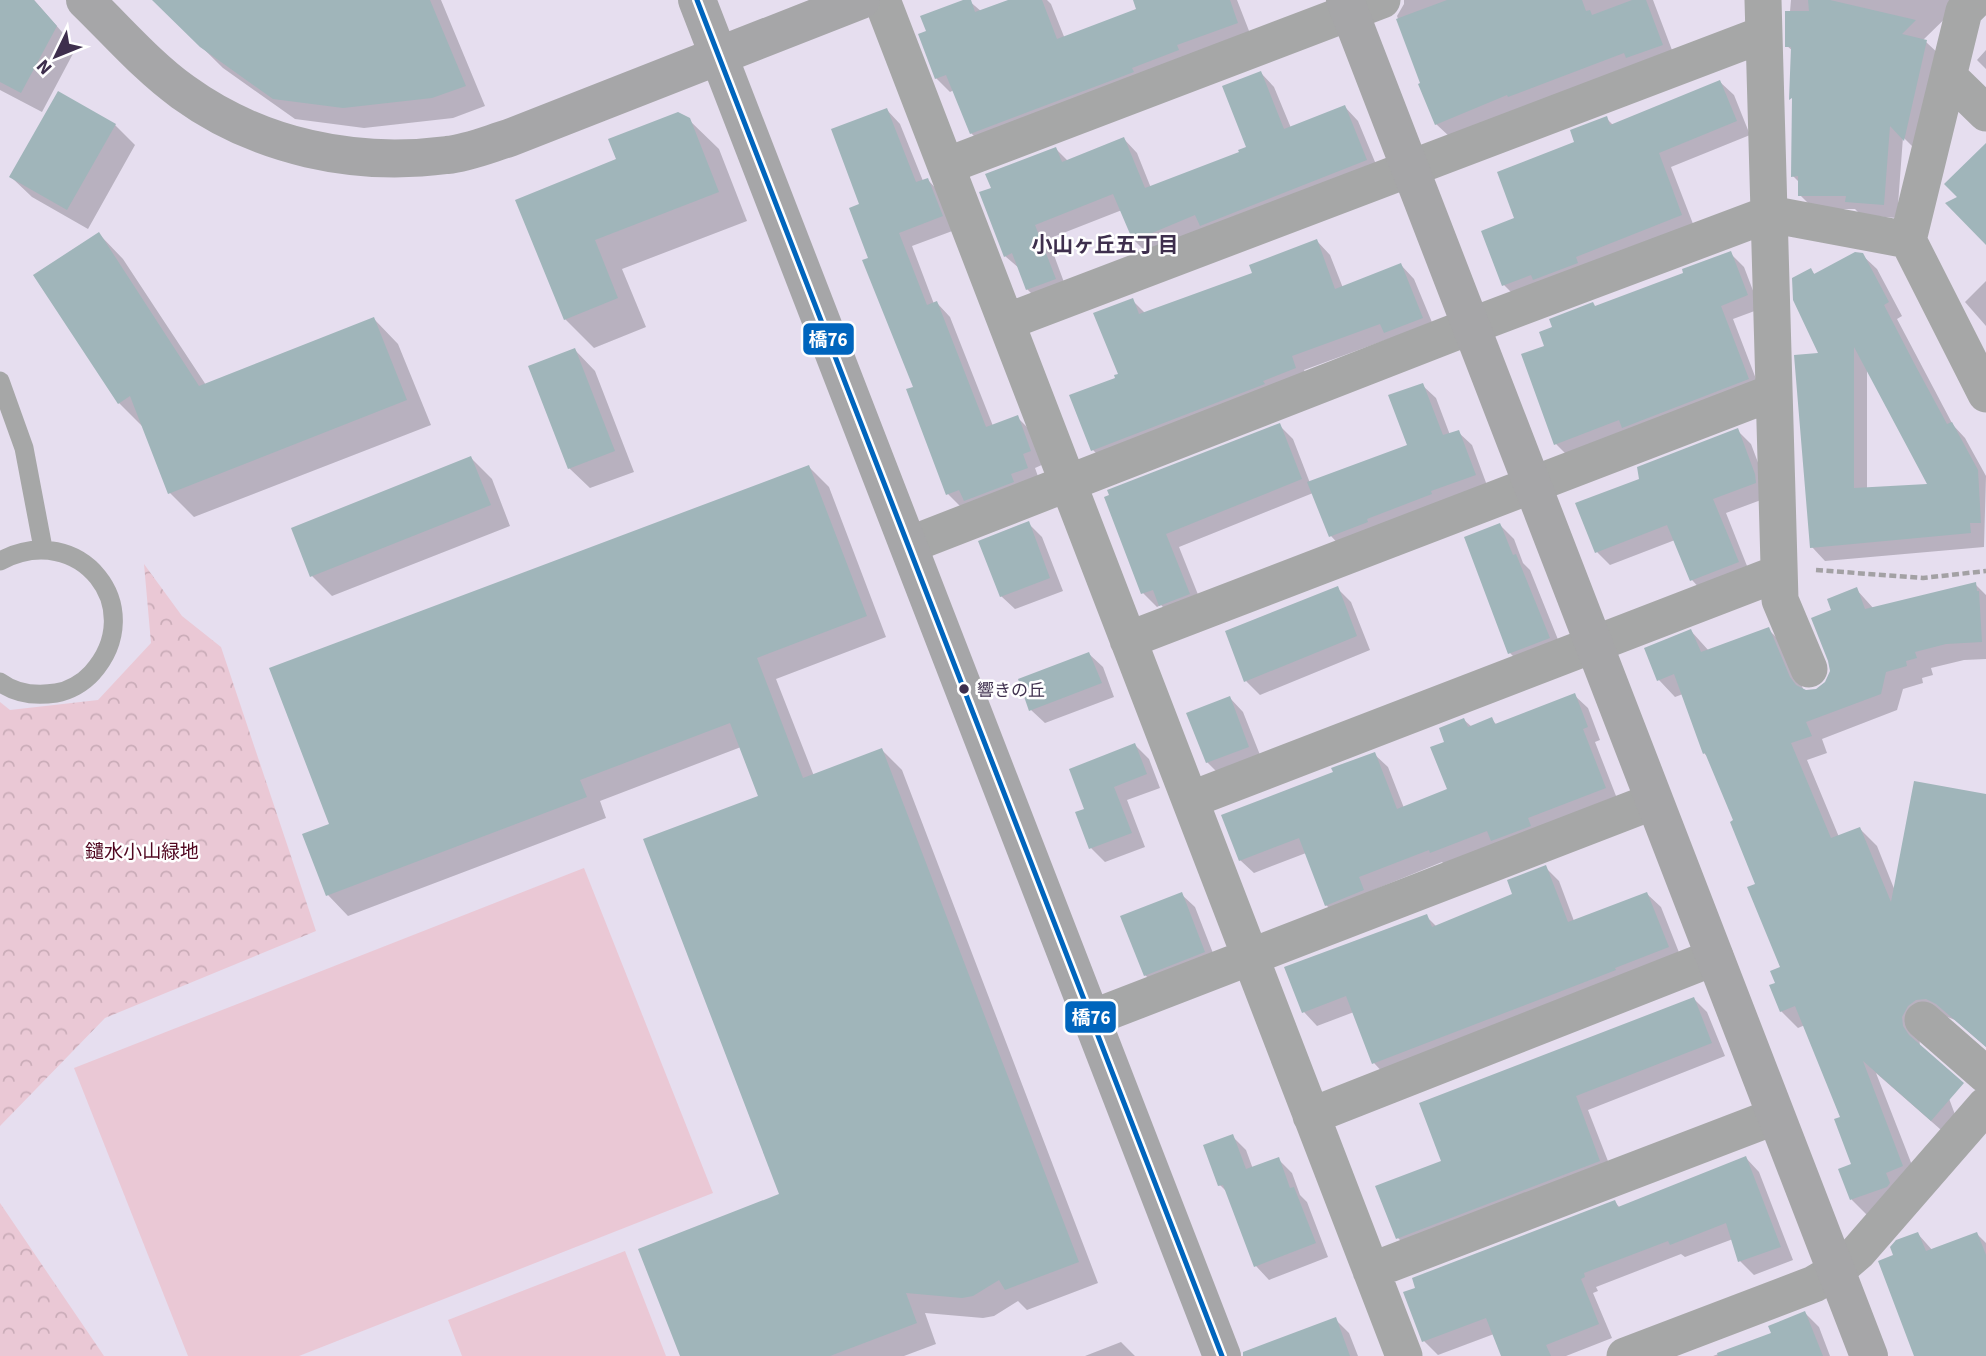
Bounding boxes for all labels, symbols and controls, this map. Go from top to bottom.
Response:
north arrow [21,21,91,91]
text: N [30,53,59,80]
district label: 小山ヶ丘五丁目 [1032,230,1179,260]
line badge: 橋76 [802,322,855,356]
text: 橋76 [808,327,848,354]
place label: 響きの丘 [977,679,1045,703]
marker: 響きの丘 [957,682,971,696]
park label: 鑓水小山緑地 [85,839,199,866]
line badge: 橋76 [1064,1000,1117,1034]
text: 橋76 [1071,1005,1111,1032]

